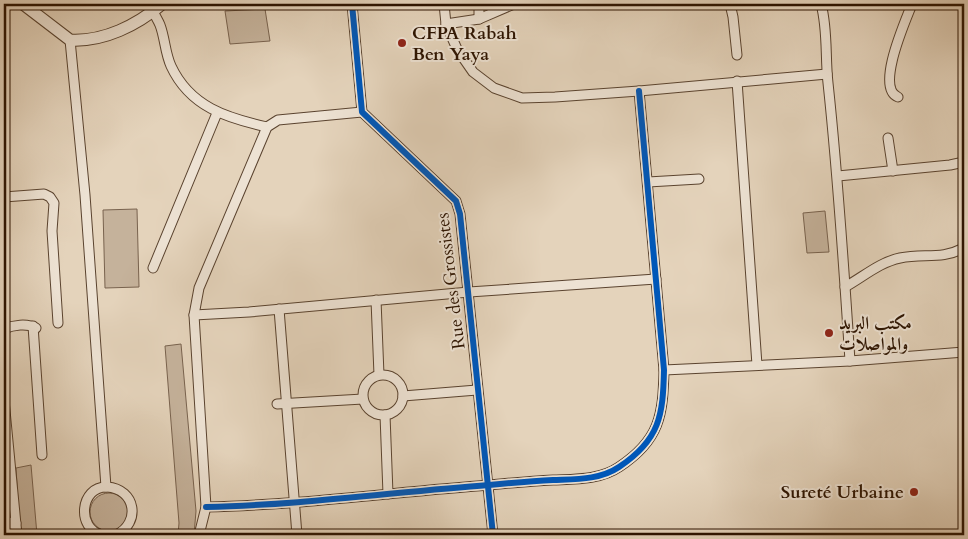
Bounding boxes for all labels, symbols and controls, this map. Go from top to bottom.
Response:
place label: CFPA Rabah Ben Yaya [412,21,517,67]
marker: CFPA Rabah Ben Yaya [396,37,408,49]
street label: Rue des Grossistes [430,211,472,351]
place label: مكتب البريد والمواصلات [839,311,912,357]
marker: مكتب البريد والمواصلات [823,327,835,339]
place label: Sureté Urbaine [781,480,904,505]
marker: Sureté Urbaine [908,486,920,498]

